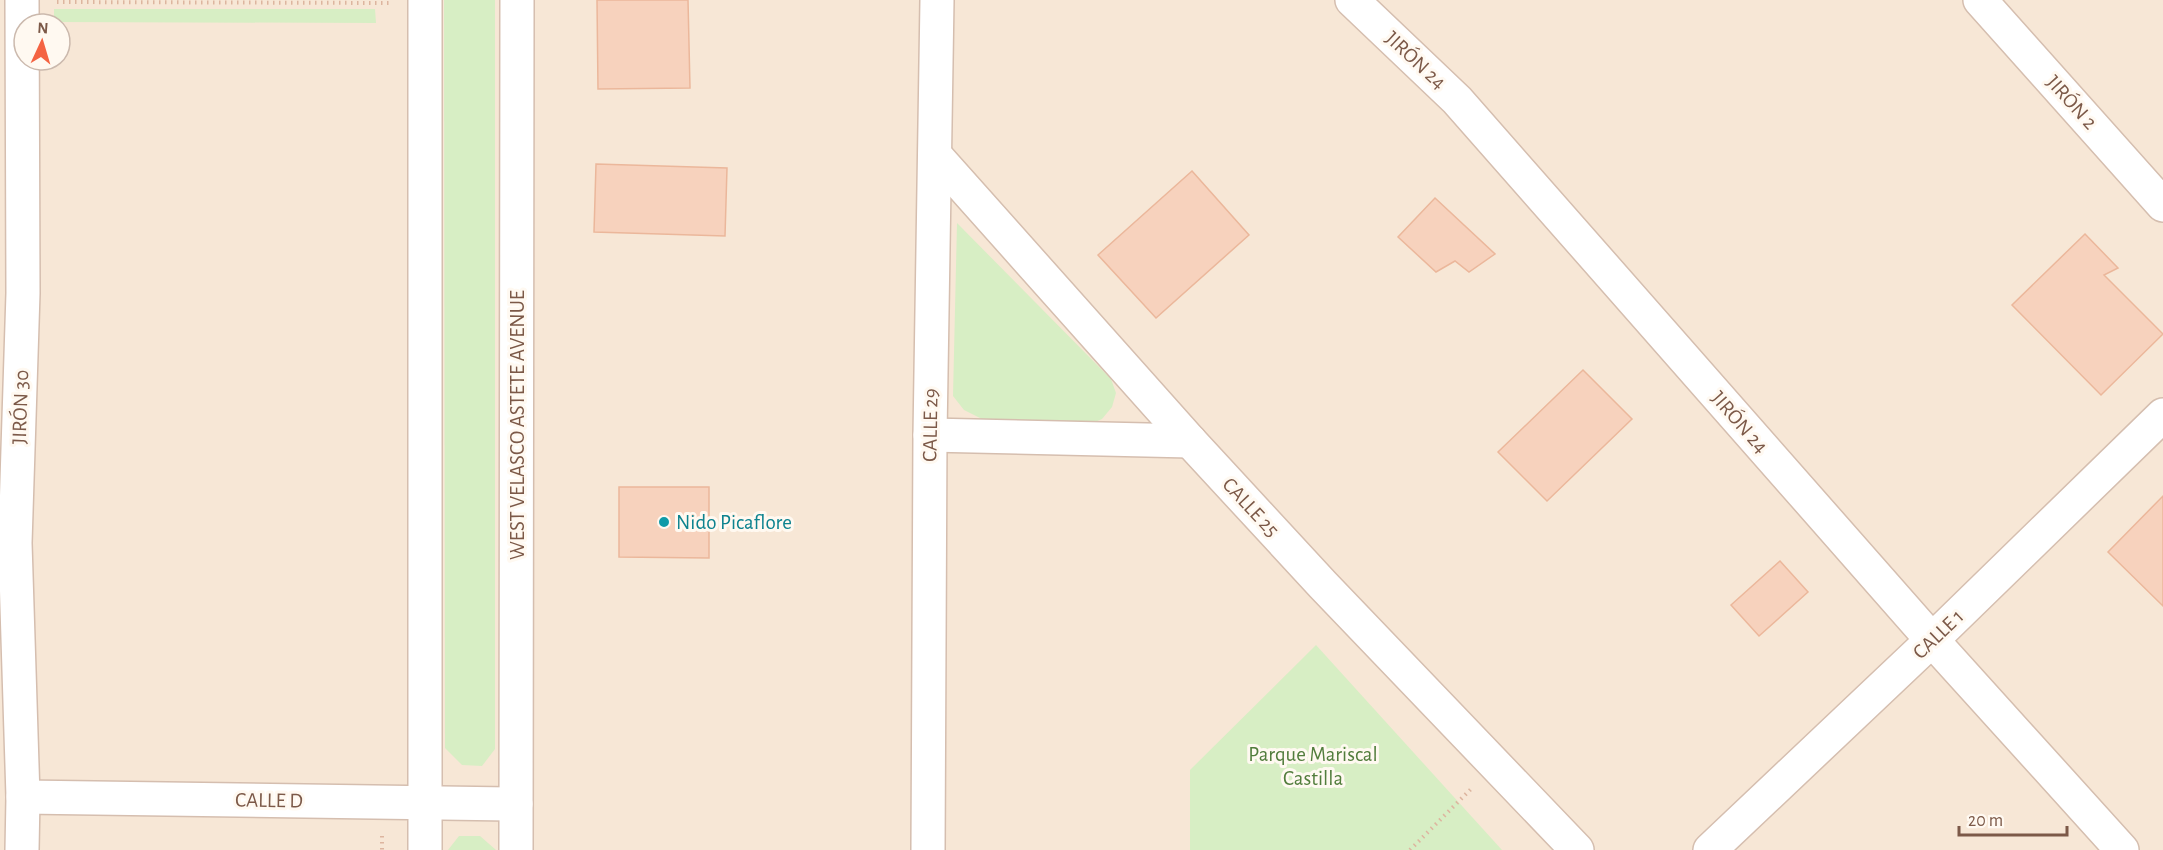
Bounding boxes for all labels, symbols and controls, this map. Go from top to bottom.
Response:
north arrow [12,12,72,72]
text: N [37,20,49,36]
street label: JIRÓN 24 [1381,26,1451,93]
street label: JIRÓN 2 [2042,70,2102,133]
street label: WEST VELASCO ASTETE AVENUE [507,290,528,560]
street label: JIRÓN 30 [7,369,32,445]
street label: JIRÓN 24 [1707,386,1773,457]
street label: CALLE 29 [919,388,942,462]
street label: CALLE 25 [1218,474,1283,541]
place label: Nido Picaflore [676,512,792,533]
marker: Nido Picaflore [657,515,671,529]
street label: CALLE 1 [1909,606,1968,663]
park label: Parque Mariscal Castilla [1248,744,1378,789]
street label: CALLE D [235,789,303,812]
scale bar [1959,799,2067,837]
text: 20 m [1968,812,2003,830]

